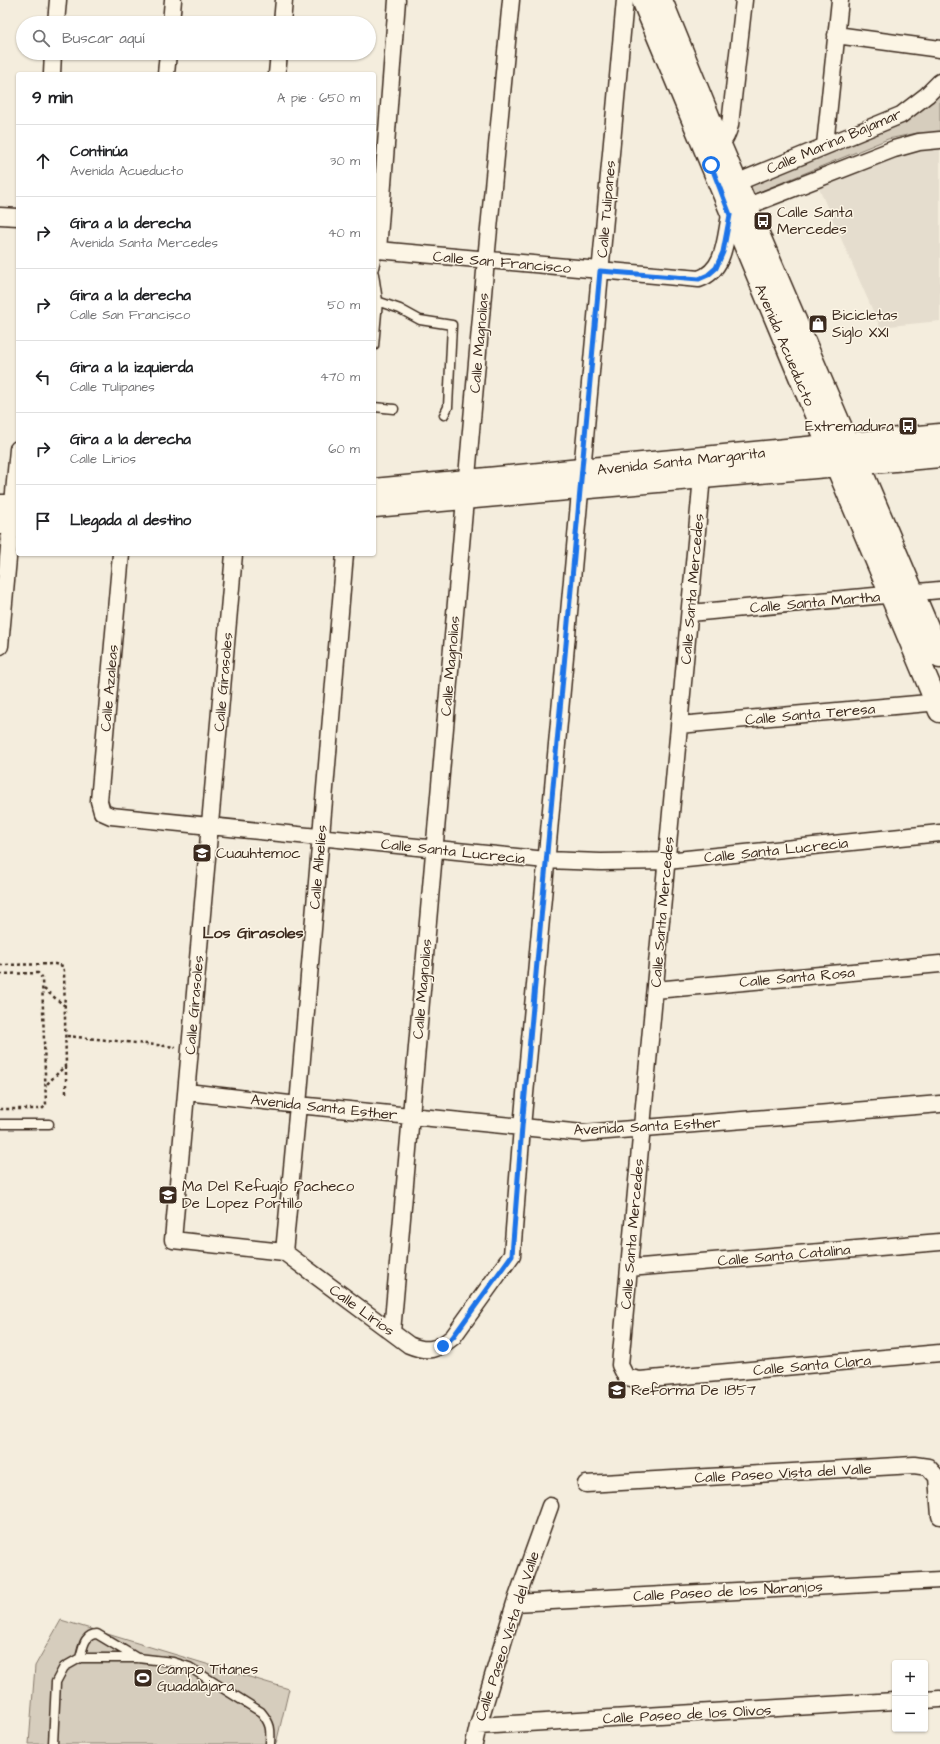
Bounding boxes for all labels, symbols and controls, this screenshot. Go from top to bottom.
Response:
search box [16,16,376,60]
icon: search [30,27,52,49]
text: Buscar aquí [62,28,144,49]
text: 9 min [32,86,73,110]
text: A pie · 650 m [277,89,360,107]
street label: Calle Marina Bajamar [763,103,905,179]
text: Continúa [70,141,128,162]
icon: ahead [32,150,54,172]
text: 30 m [330,152,360,170]
route start [702,156,720,174]
street label: Calle Tulipanes [592,159,621,259]
text: Avenida Acueducto [70,162,183,180]
place label: Calle Santa Mercedes [777,202,853,240]
bus stop icon: Calle Santa Mercedes [752,210,774,232]
text: Gira a la derecha [70,213,191,234]
icon: right [32,222,54,244]
text: 40 m [328,224,360,242]
text: Avenida Santa Mercedes [70,234,218,252]
street label: Calle San Francisco [432,246,573,279]
street label: Avenida Acueducto [749,281,820,410]
text: Gira a la derecha [70,285,191,306]
street label: Calle Magnolias [465,292,495,394]
icon: right [32,294,54,316]
text: 50 m [327,296,360,314]
place label: Bicicletas Siglo XXI [832,305,898,344]
text: Calle San Francisco [70,306,190,324]
shop icon: Bicicletas Siglo XXI [807,313,829,335]
text: Gira a la izquierda [70,357,193,378]
icon: left [32,366,54,388]
text: 470 m [320,368,360,386]
text: Calle Tulipanes [70,378,155,396]
bus stop icon: Extremadura [897,415,919,437]
place label: Extremadura [805,416,894,437]
text: Gira a la derecha [70,429,191,450]
icon: right [32,438,54,460]
text: 60 m [328,440,360,458]
street label: Avenida Santa Margarita [596,442,767,482]
text: Calle Lirios [70,450,136,468]
icon: arrive [32,510,54,532]
text: Llegada al destino [70,510,191,531]
street label: Calle Santa Mercedes [675,512,710,665]
street label: Calle Santa Martha [749,586,882,619]
street label: Calle Magnolias [436,615,466,717]
street label: Calle Girasoles [209,631,238,733]
street label: Calle Azaleas [95,643,124,732]
street label: Calle Santa Teresa [744,698,876,731]
street label: Calle Alhelíes [304,823,333,910]
street label: Calle Santa Lucrecia [703,832,850,869]
street label: Calle Santa Lucrecia [380,833,526,870]
street label: Calle Santa Mercedes [645,835,680,988]
school or university icon: Cuauhtemoc [191,842,213,864]
place label: Cuauhtemoc [216,843,301,864]
district label: Los Girasoles [202,922,304,944]
street label: Calle Magnolias [408,938,438,1040]
street label: Calle Girasoles [180,954,209,1056]
street label: Calle Santa Rosa [738,962,856,993]
street label: Avenida Santa Esther [250,1089,398,1126]
street label: Avenida Santa Esther [573,1112,721,1141]
street label: Calle Santa Mercedes [615,1157,650,1310]
place label: Ma Del Refugio Pacheco De Lopez Portillo [182,1176,355,1214]
school or university icon: Ma Del Refugio Pacheco De Lopez Portillo [157,1184,179,1206]
street label: Calle Santa Catalina [717,1239,852,1272]
street label: Calle Lirios [325,1279,399,1342]
route end [434,1337,452,1355]
street label: Calle Santa Clara [752,1350,872,1381]
school or university icon: Reforma De 1857 [606,1379,628,1401]
place label: Reforma De 1857 [631,1380,756,1401]
street label: Calle Paseo Vista del Valle [694,1458,872,1489]
street label: Calle Paseo Vista del Valle [470,1549,545,1724]
street label: Calle Paseo de los Naranjos [633,1576,824,1607]
place label: Campo Titanes Guadalajara [157,1659,259,1697]
map controls [892,1660,928,1732]
button: + [892,1660,928,1696]
sports icon: Campo Titanes Guadalajara [132,1667,154,1689]
button: − [892,1696,928,1732]
street label: Calle Paseo de los Olivos [602,1700,772,1729]

